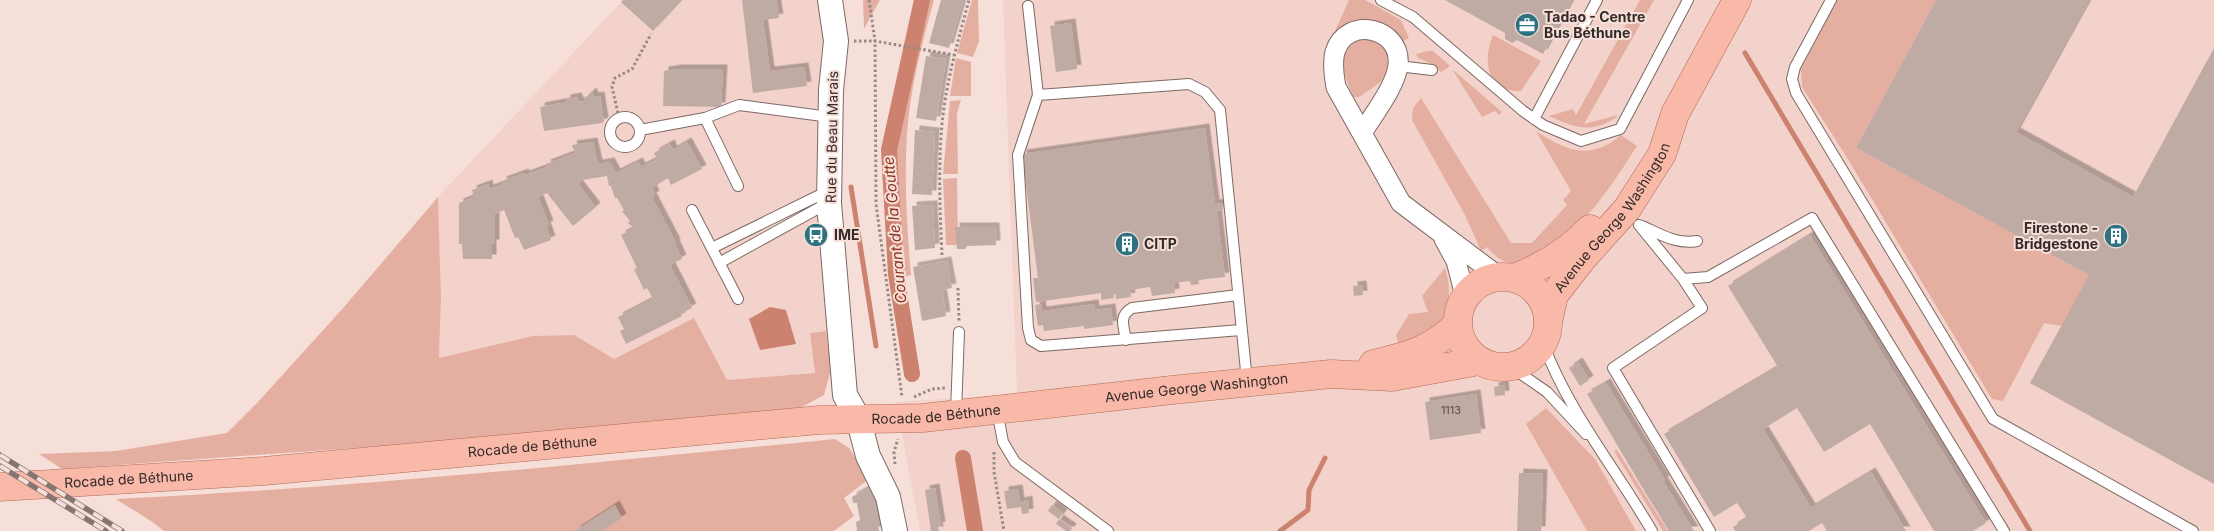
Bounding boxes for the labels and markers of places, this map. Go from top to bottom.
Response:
place label: Tadao - Centre Bus Béthune [1544,8,1645,41]
office icon: Tadao - Centre Bus Béthune [1514,12,1540,38]
place label: Firestone - Bridgestone [2015,219,2098,252]
bus stop icon: IME [803,222,829,248]
building icon: Firestone - Bridgestone [2103,223,2129,249]
place label: IME [834,226,859,243]
building icon: CITP [1114,231,1140,257]
place label: CITP [1144,235,1177,252]

